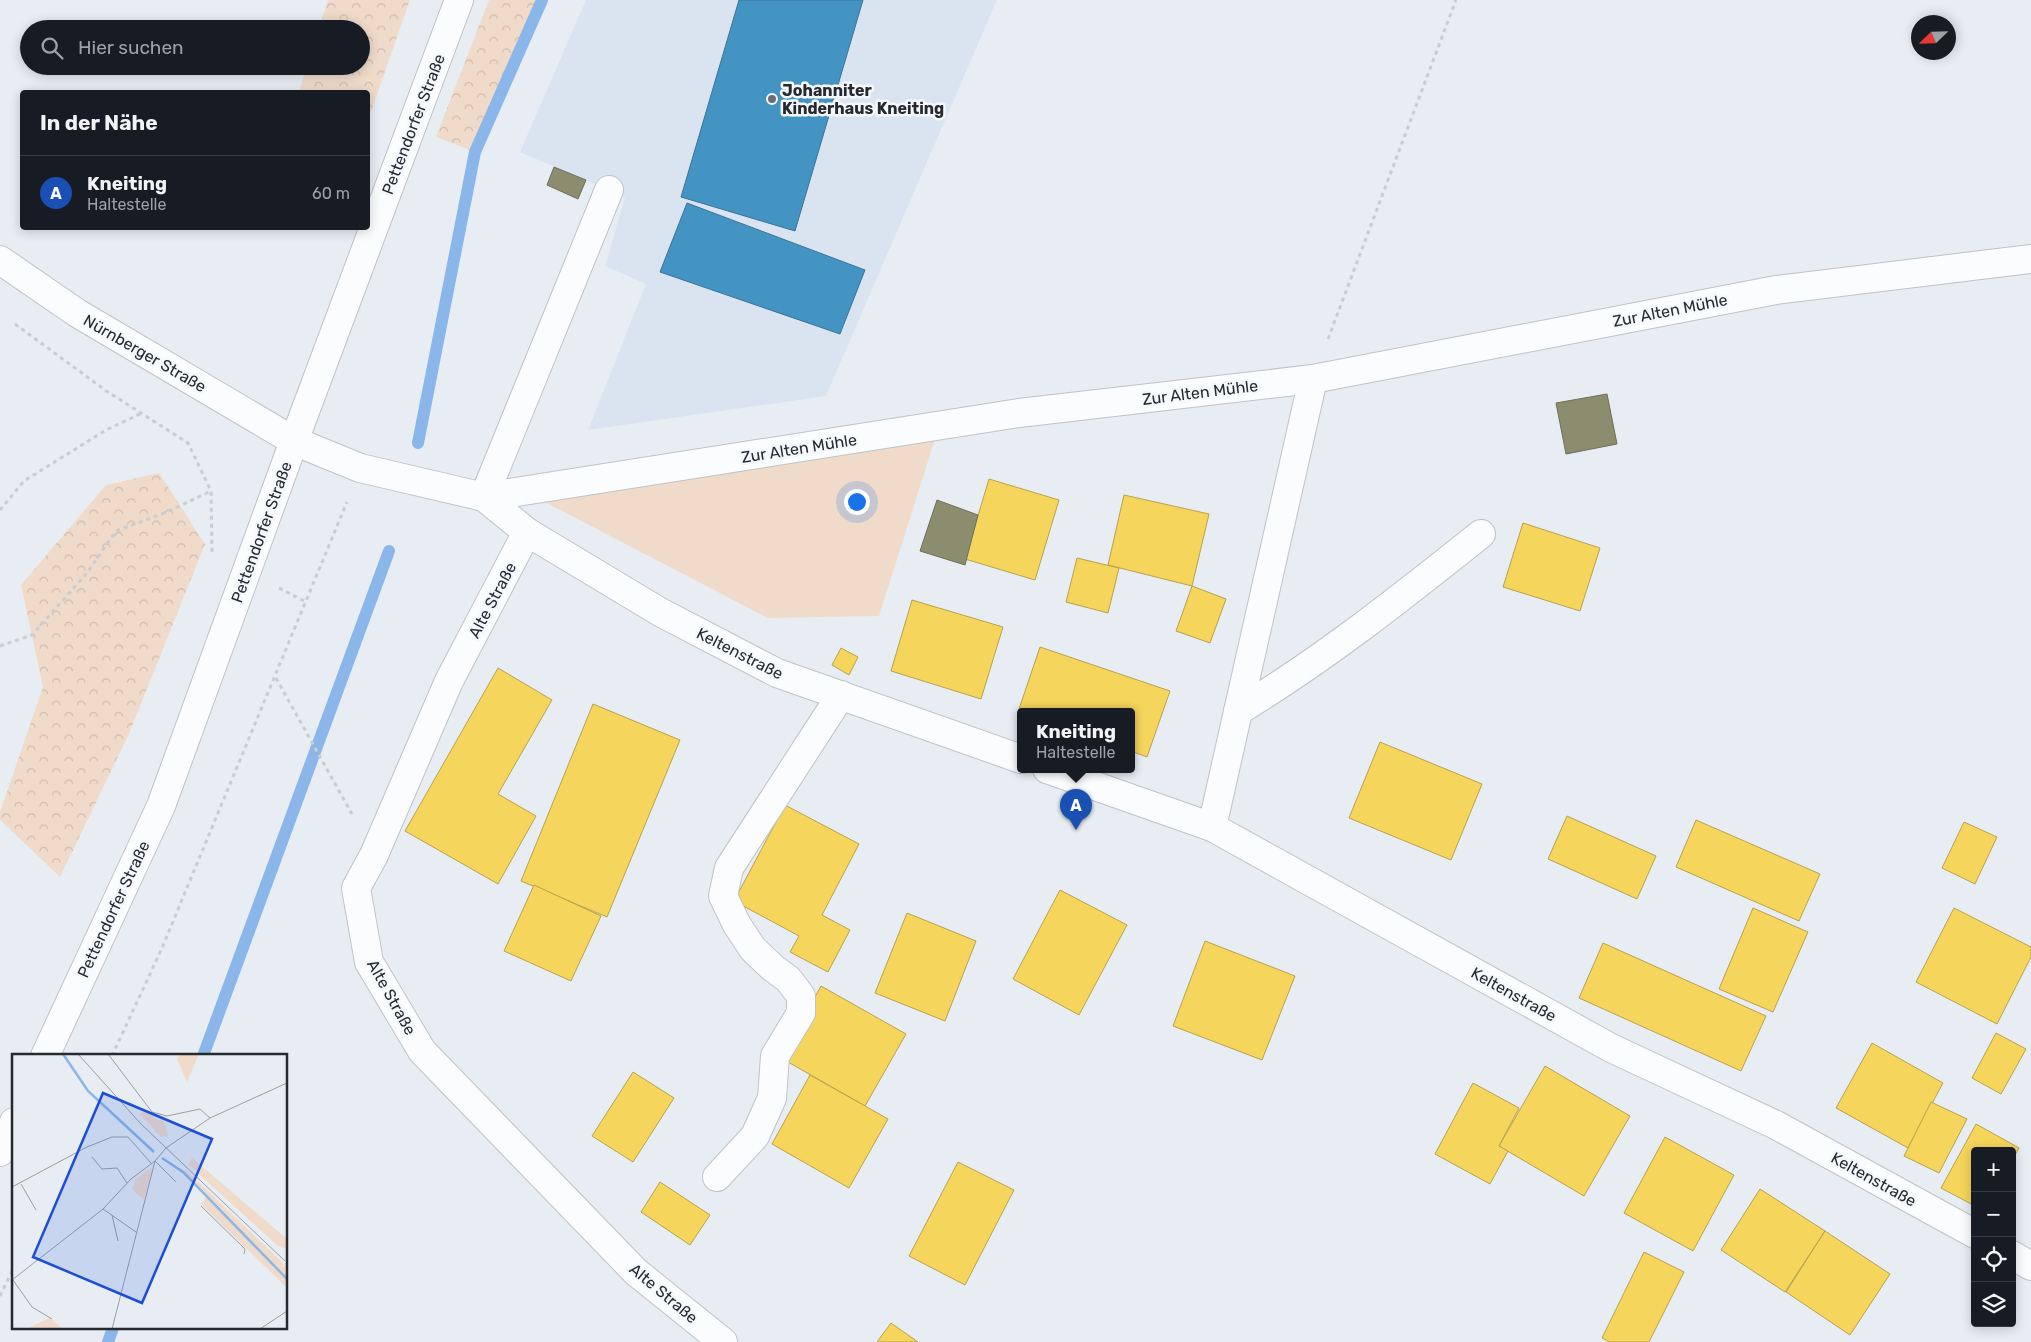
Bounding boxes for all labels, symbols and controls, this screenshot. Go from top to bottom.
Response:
north arrow [1911,15,1956,60]
search box [20,20,370,75]
icon: search [38,34,66,62]
text: Hier suchen [78,36,184,59]
street label: Pettendorfer Straße [378,51,449,197]
place label: Johanniter Kinderhaus Kneiting [782,81,944,118]
marker: Johanniter Kinderhaus Kneiting [766,93,778,105]
text: In der Nähe [40,110,158,135]
text: Kneiting [87,172,167,195]
text: A [50,184,62,203]
text: 60 m [312,184,350,203]
text: Haltestelle [87,195,166,214]
street label: Zur Alten Mühle [1611,290,1729,331]
street label: Nürnberger Straße [80,311,209,396]
street label: Zur Alten Mühle [1141,376,1259,409]
street label: Zur Alten Mühle [740,430,858,467]
street label: Pettendorfer Straße [227,459,296,605]
your location [844,489,870,515]
street label: Alte Straße [465,559,520,641]
street label: Keltenstraße [693,624,786,683]
popup [1017,708,1135,773]
text: Kneiting [1036,720,1116,743]
text: Haltestelle [1036,743,1115,762]
pin: A [1060,789,1092,830]
street label: Pettendorfer Straße [73,838,154,981]
street label: Alte Straße [363,956,420,1038]
street label: Keltenstraße [1468,963,1560,1026]
inset map [12,1054,288,1330]
map controls [1971,1147,2016,1327]
button: + [1971,1147,2016,1192]
street label: Keltenstraße [1828,1148,1920,1211]
button: − [1971,1192,2016,1237]
button: locate [1971,1237,2016,1282]
street label: Alte Straße [626,1259,702,1327]
button: layers [1971,1282,2016,1327]

